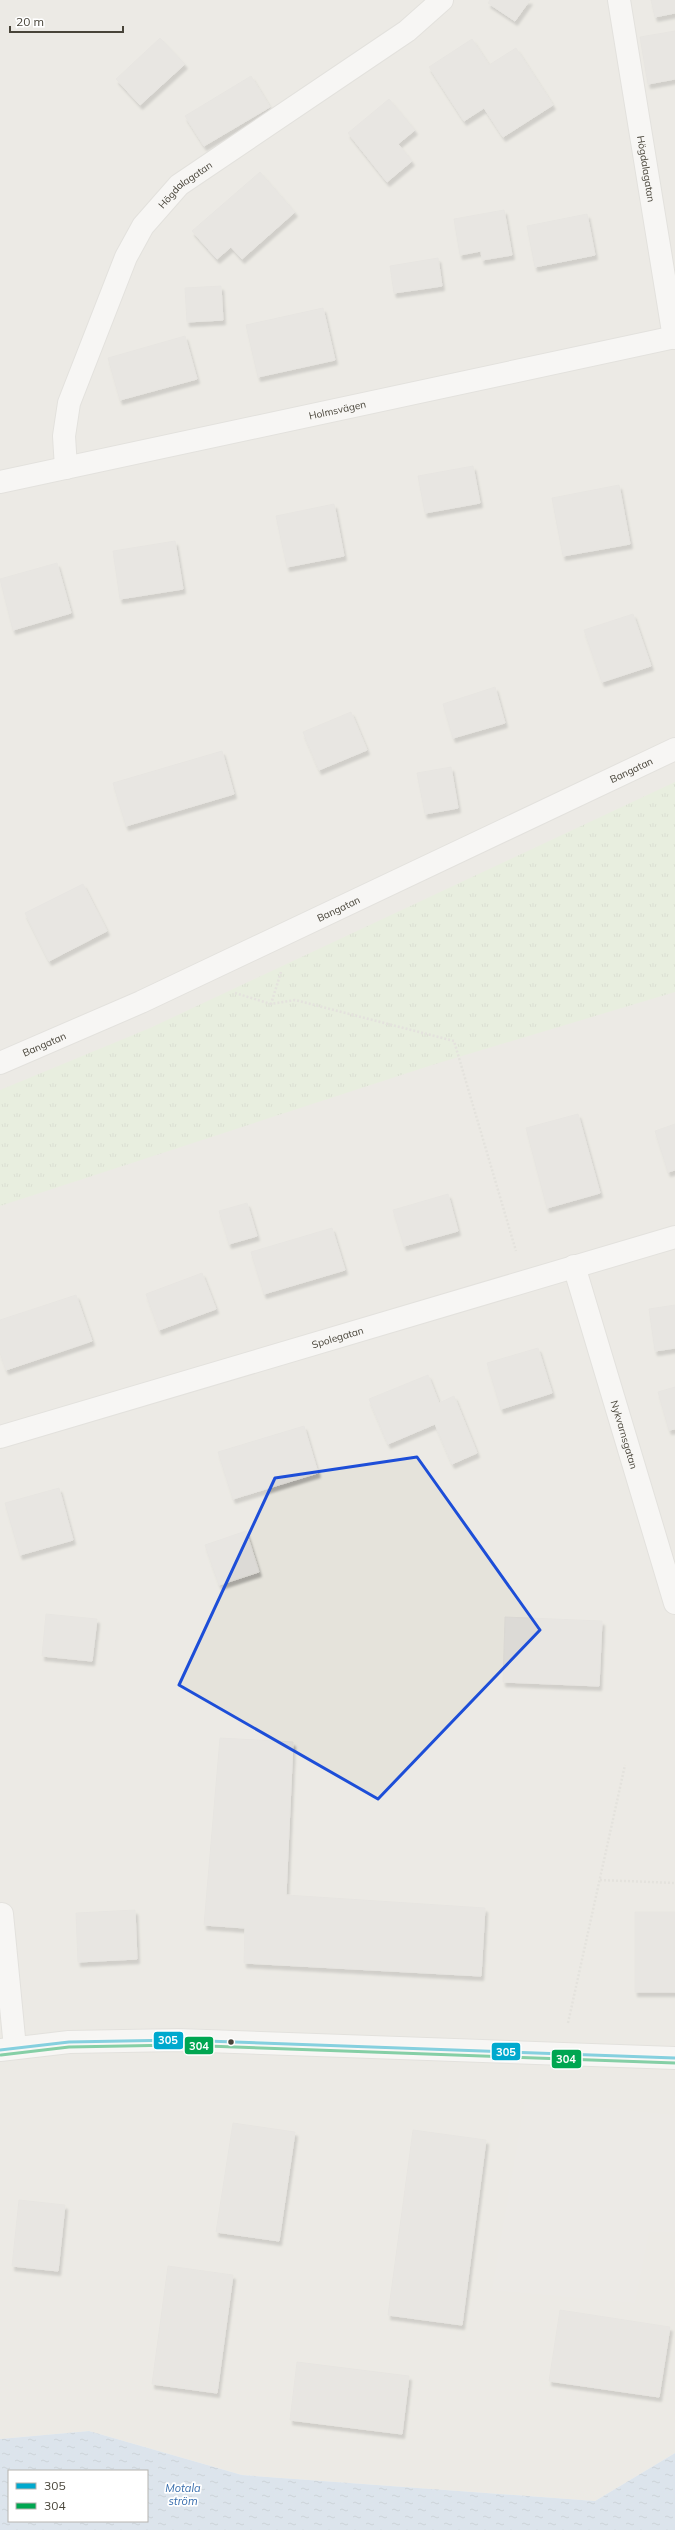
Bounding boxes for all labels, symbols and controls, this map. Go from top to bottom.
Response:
scale bar [10,8,123,34]
text: 20 m [16,14,44,29]
street label: Högdalagatan [634,135,658,203]
street label: Högdalagatan [156,158,215,211]
street label: Holmsvägen [308,398,367,422]
street label: Bangatan [608,754,655,786]
street label: Bangatan [315,893,362,925]
street label: Bangatan [21,1029,68,1060]
street label: Spolegatan [310,1324,365,1351]
street label: Nykvarnsgatan [608,1399,640,1471]
line badge: 305 [153,2031,184,2050]
text: 305 [158,2033,178,2047]
line badge: 304 [184,2036,214,2055]
unlabelled marker [226,2037,236,2047]
text: 304 [189,2039,209,2053]
line badge: 305 [491,2042,521,2061]
text: 305 [496,2045,516,2059]
line badge: 304 [551,2049,582,2069]
text: 304 [556,2052,576,2066]
legend [8,2470,148,2522]
text: 305 [44,2478,66,2493]
water label: Motala ström [165,2481,201,2508]
text: 304 [44,2498,66,2513]

